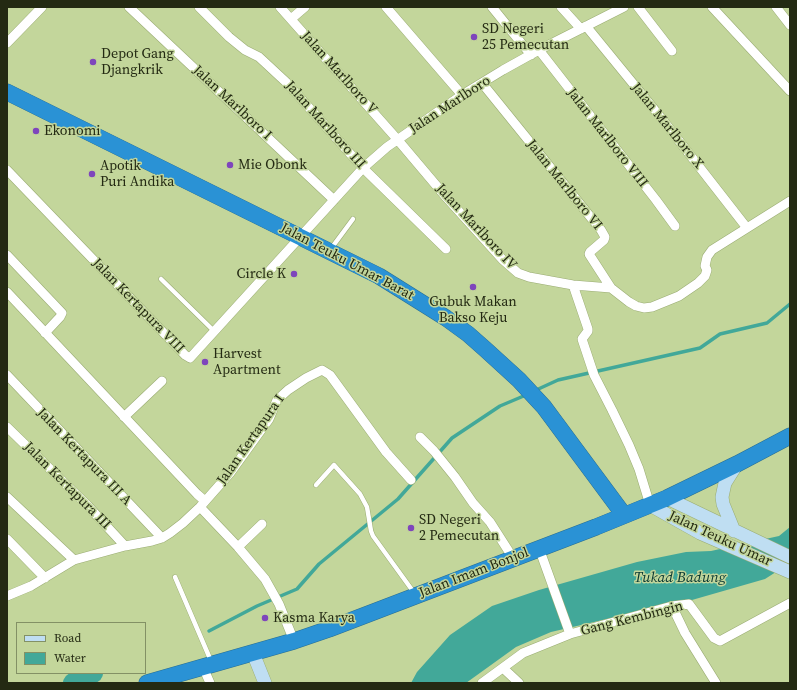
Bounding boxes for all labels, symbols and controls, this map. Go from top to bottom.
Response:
place label: SD Negeri 25 Pemecutan [482,21,569,54]
street label: Jalan Marlboro V [297,28,381,118]
marker: SD Negeri 25 Pemecutan [469,32,479,42]
place label: Depot Gang Djangkrik [101,46,174,78]
marker: Depot Gang Djangkrik [88,57,98,67]
street label: Jalan Marlboro I [189,62,275,144]
street label: Jalan Marlboro [406,73,494,137]
street label: Jalan Marlboro III [281,78,369,172]
street label: Jalan Marlboro X [627,80,707,172]
street label: Jalan Marlboro VIII [563,85,651,191]
place label: Ekonomi [44,123,100,139]
marker: Ekonomi [31,126,41,136]
street label: Jalan Marlboro VI [522,136,606,234]
place label: Mie Obonk [238,157,307,173]
place label: Apotik Puri Andika [100,158,174,190]
marker: Mie Obonk [225,160,235,170]
marker: Apotik Puri Andika [87,169,97,179]
street label: Jalan Marlboro IV [432,181,520,273]
street label: Jalan Teuku Umar Barat [277,220,417,304]
street label: Jalan Kertapura VIII [88,255,188,357]
place label: Circle K [237,266,286,282]
marker: Circle K [289,269,299,279]
marker: Gubuk Makan Bakso Keju [468,282,478,292]
place label: Gubuk Makan Bakso Keju [429,294,517,326]
place label: Harvest Apartment [213,346,281,378]
marker: Harvest Apartment [200,357,210,367]
street label: Jalan Kertapura I [214,392,288,488]
street label: Jalan Kertapura III A [33,405,135,509]
street label: Jalan Kertapura III [20,439,114,533]
street label: Jalan Teuku Umar [666,508,774,570]
place label: SD Negeri 2 Pemecutan [419,512,499,544]
marker: SD Negeri 2 Pemecutan [406,523,416,533]
street label: Jalan Imam Bonjol [417,544,531,602]
water label: Tukad Badung [634,569,726,587]
street label: Gang Kembingin [579,598,685,640]
place label: Kasma Karya [273,610,355,626]
marker: Kasma Karya [260,613,270,623]
legend [16,622,146,674]
text: Road [54,630,81,646]
text: Water [54,650,86,666]

